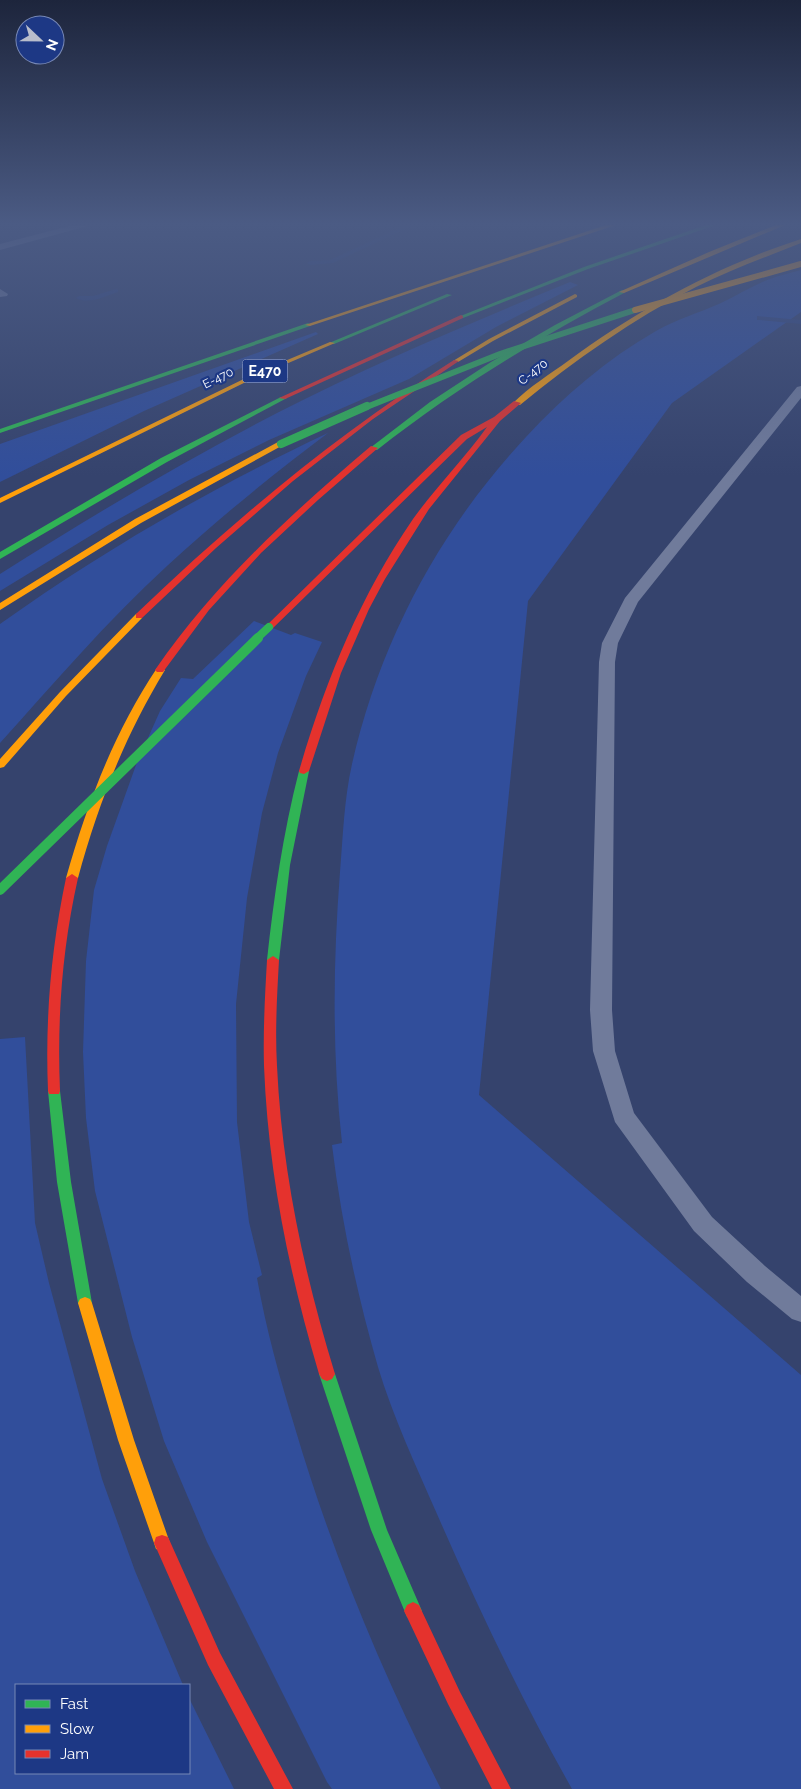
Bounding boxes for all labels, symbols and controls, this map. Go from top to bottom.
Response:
north arrow [15,15,65,65]
text: N [43,37,61,53]
street label: C-470 [516,356,550,388]
road number: E470 [242,360,288,382]
street label: E-470 [200,365,236,391]
legend [15,1684,190,1774]
text: Fast [60,1695,88,1713]
text: Slow [60,1720,94,1738]
text: Jam [60,1745,89,1763]

